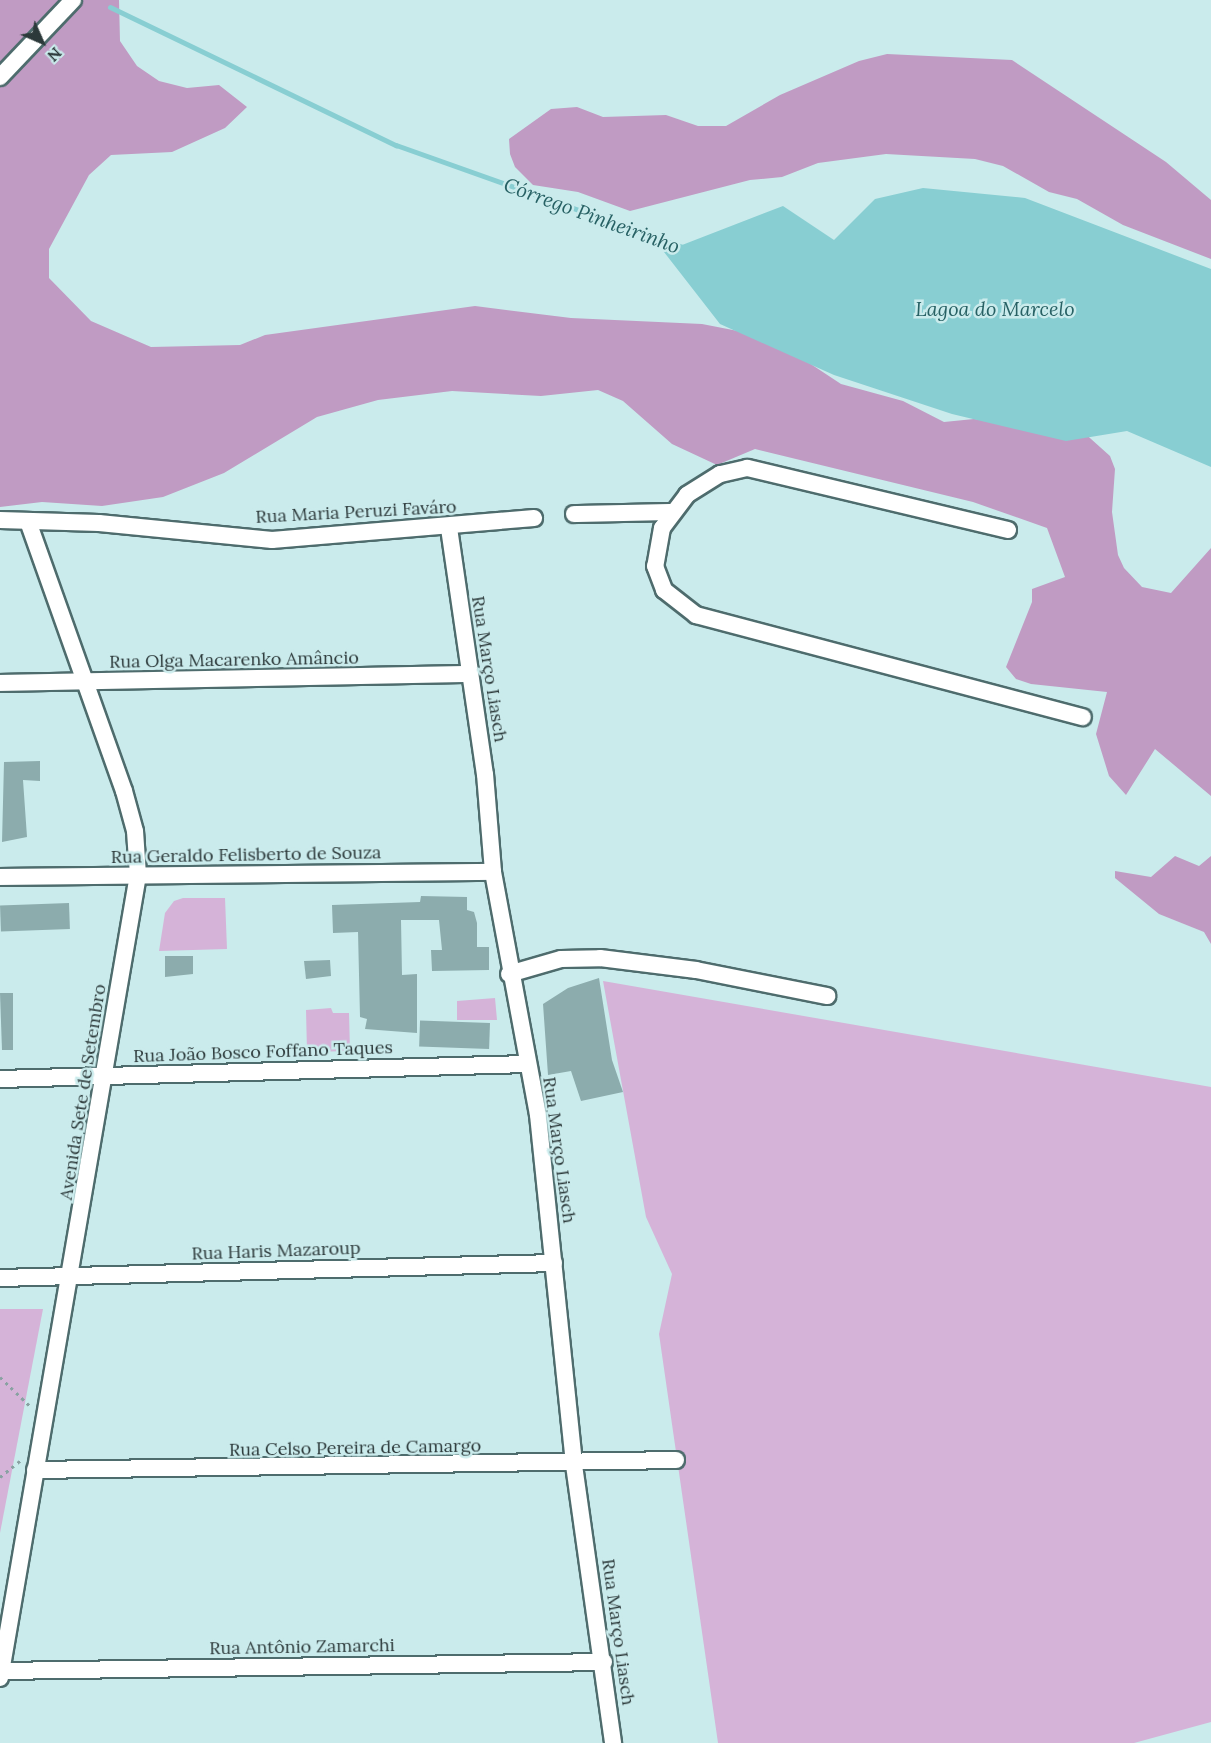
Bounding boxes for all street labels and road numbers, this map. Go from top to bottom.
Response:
street label: Rua Maria Peruzi Faváro [255,496,457,528]
street label: Rua Março Liasch [467,594,511,744]
street label: Rua Olga Macarenko Amâncio [109,647,359,673]
street label: Rua Geraldo Felisberto de Souza [111,842,381,868]
street label: Avenida Sete de Setembro [55,983,111,1201]
street label: Rua João Bosco Foffano Taques [133,1037,393,1067]
street label: Rua Março Liasch [538,1075,580,1225]
street label: Rua Haris Mazaroup [191,1237,361,1265]
street label: Rua Celso Pereira de Camargo [229,1435,481,1461]
street label: Rua Março Liasch [597,1557,639,1707]
street label: Rua Antônio Zamarchi [209,1635,395,1659]

